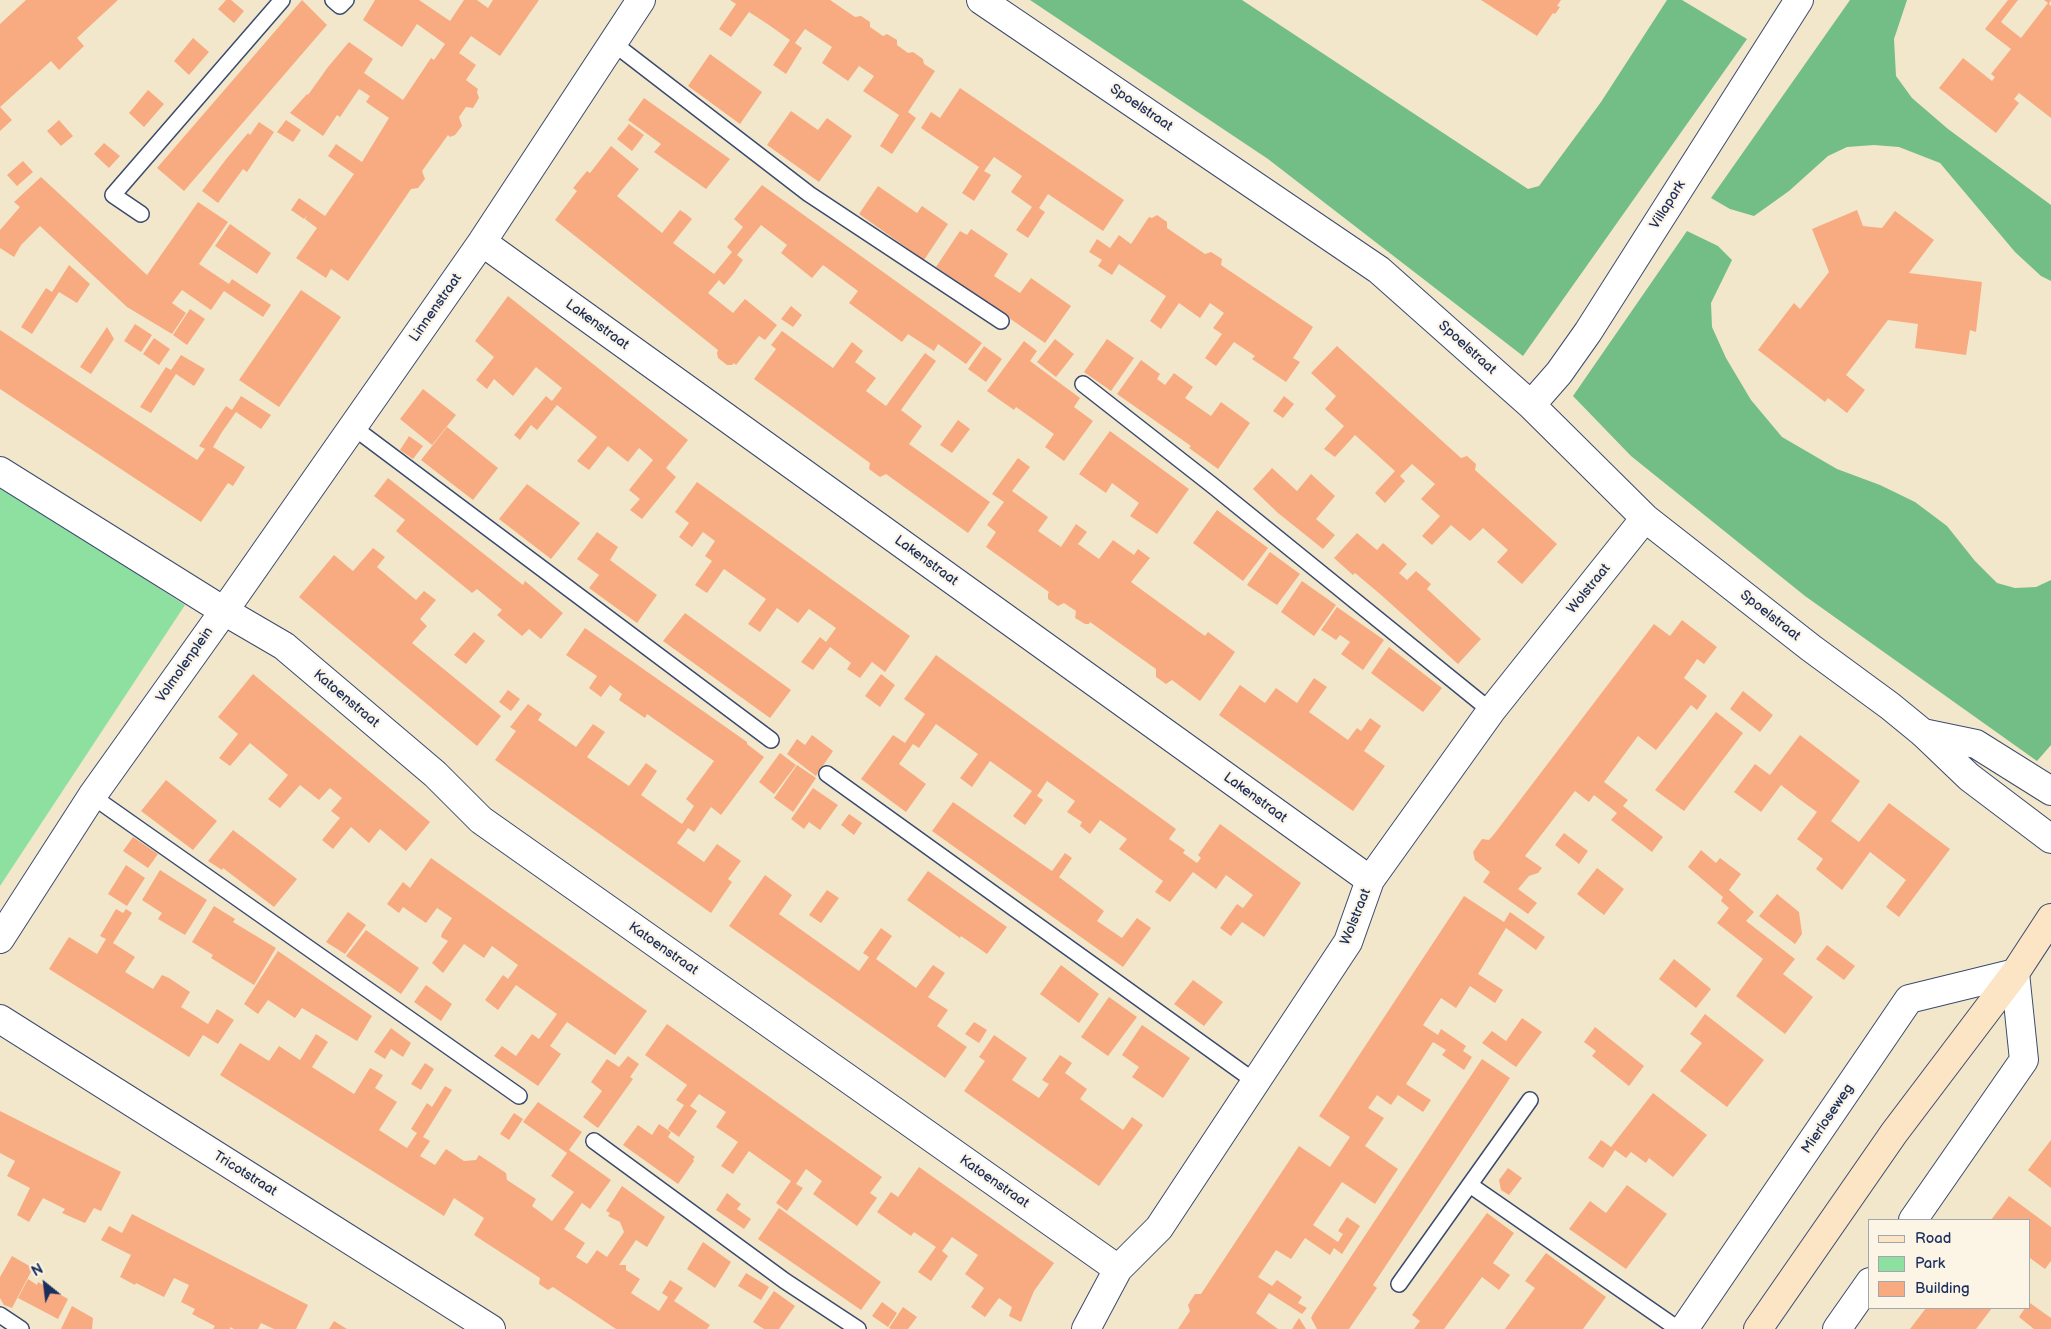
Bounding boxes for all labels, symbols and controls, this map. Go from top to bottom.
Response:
street label: Spoelstraat [1106,81,1176,135]
street label: Villapark [1647,178,1689,232]
street label: Linnenstraat [406,271,466,345]
street label: Lakenstraat [562,296,632,354]
street label: Spoelstraat [1435,318,1499,378]
street label: Lakenstraat [891,532,961,590]
street label: Wolstraat [1564,561,1614,617]
street label: Spoelstraat [1736,587,1804,645]
street label: Volmolenplein [153,624,217,706]
street label: Katoenstraat [310,667,382,731]
street label: Lakenstraat [1220,769,1290,827]
street label: Wolstraat [1337,886,1375,948]
street label: Katoenstraat [625,919,701,979]
street label: Mierloseweg [1799,1081,1857,1157]
street label: Tricotstraat [210,1148,280,1200]
street label: Katoenstraat [956,1152,1032,1212]
legend [1868,1219,2031,1309]
text: Road [1915,1229,1951,1248]
text: Park [1915,1254,1945,1273]
north arrow [20,1259,70,1309]
text: N [29,1260,46,1280]
text: Building [1915,1279,1970,1298]

